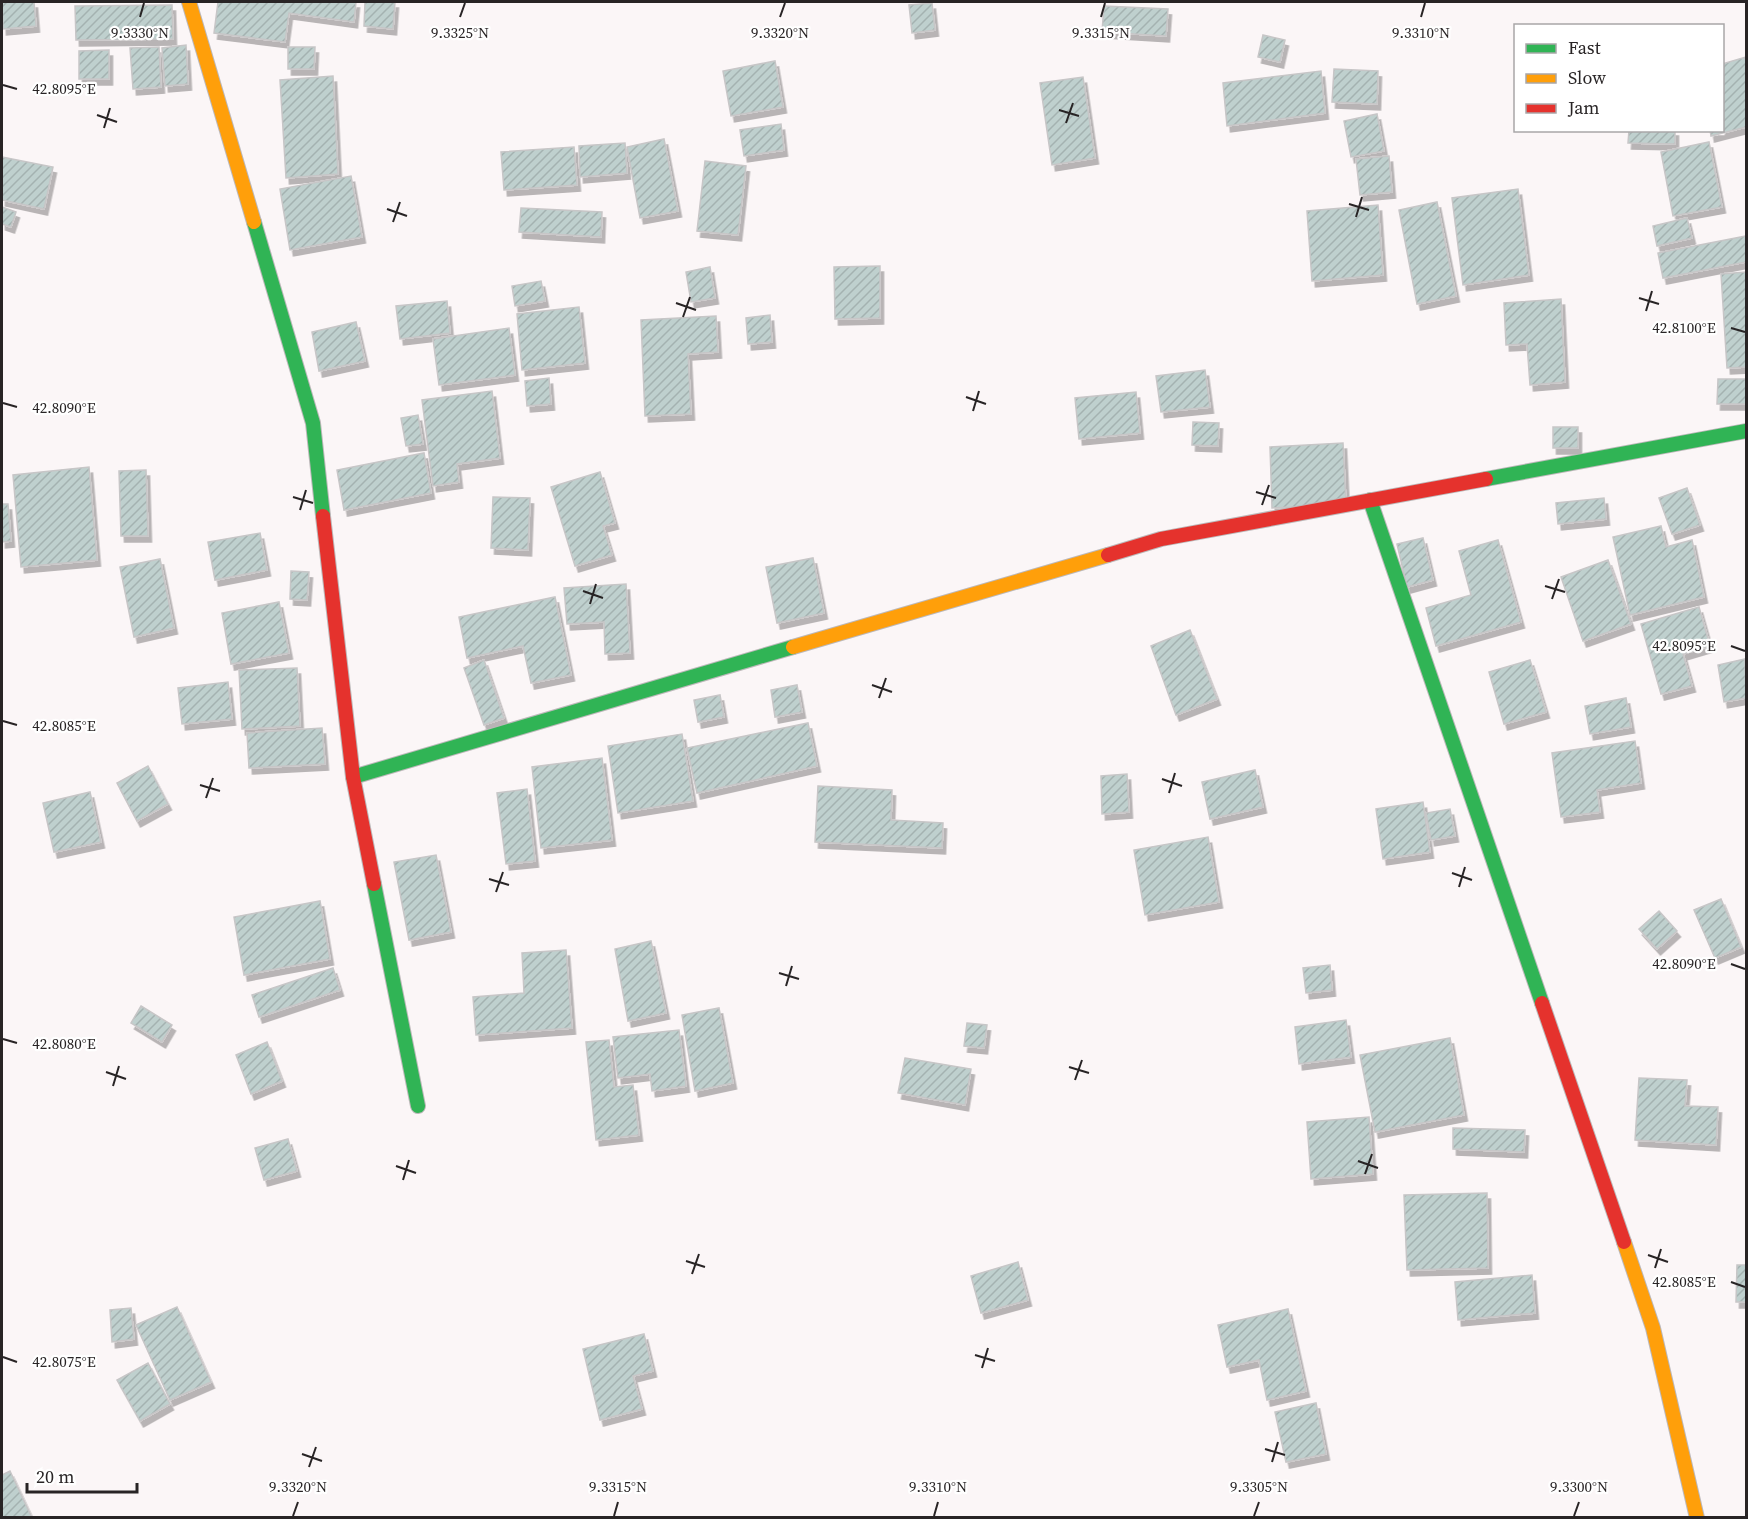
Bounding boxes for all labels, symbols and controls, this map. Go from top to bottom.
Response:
text: 9.3330°N [111,22,169,43]
text: 9.3325°N [431,22,489,43]
text: 9.3320°N [751,22,809,43]
text: 9.3315°N [1072,22,1130,43]
text: 9.3310°N [1392,22,1450,43]
legend [1514,24,1724,132]
text: Fast [1568,35,1601,60]
text: Slow [1568,65,1606,90]
text: 42.8095°E [32,78,96,99]
text: Jam [1567,95,1600,120]
text: 42.8100°E [1652,317,1716,338]
text: 42.8090°E [32,397,96,418]
text: 42.8095°E [1652,635,1716,656]
text: 42.8085°E [32,715,96,736]
text: 42.8090°E [1652,953,1716,974]
text: 42.8080°E [32,1033,96,1054]
text: 42.8085°E [1652,1271,1716,1292]
text: 42.8075°E [32,1351,96,1372]
scale bar [27,1456,136,1494]
text: 20 m [36,1464,74,1489]
text: 9.3320°N [269,1476,327,1497]
text: 9.3315°N [589,1476,647,1497]
text: 9.3310°N [909,1476,967,1497]
text: 9.3305°N [1230,1476,1288,1497]
text: 9.3300°N [1550,1476,1608,1497]

